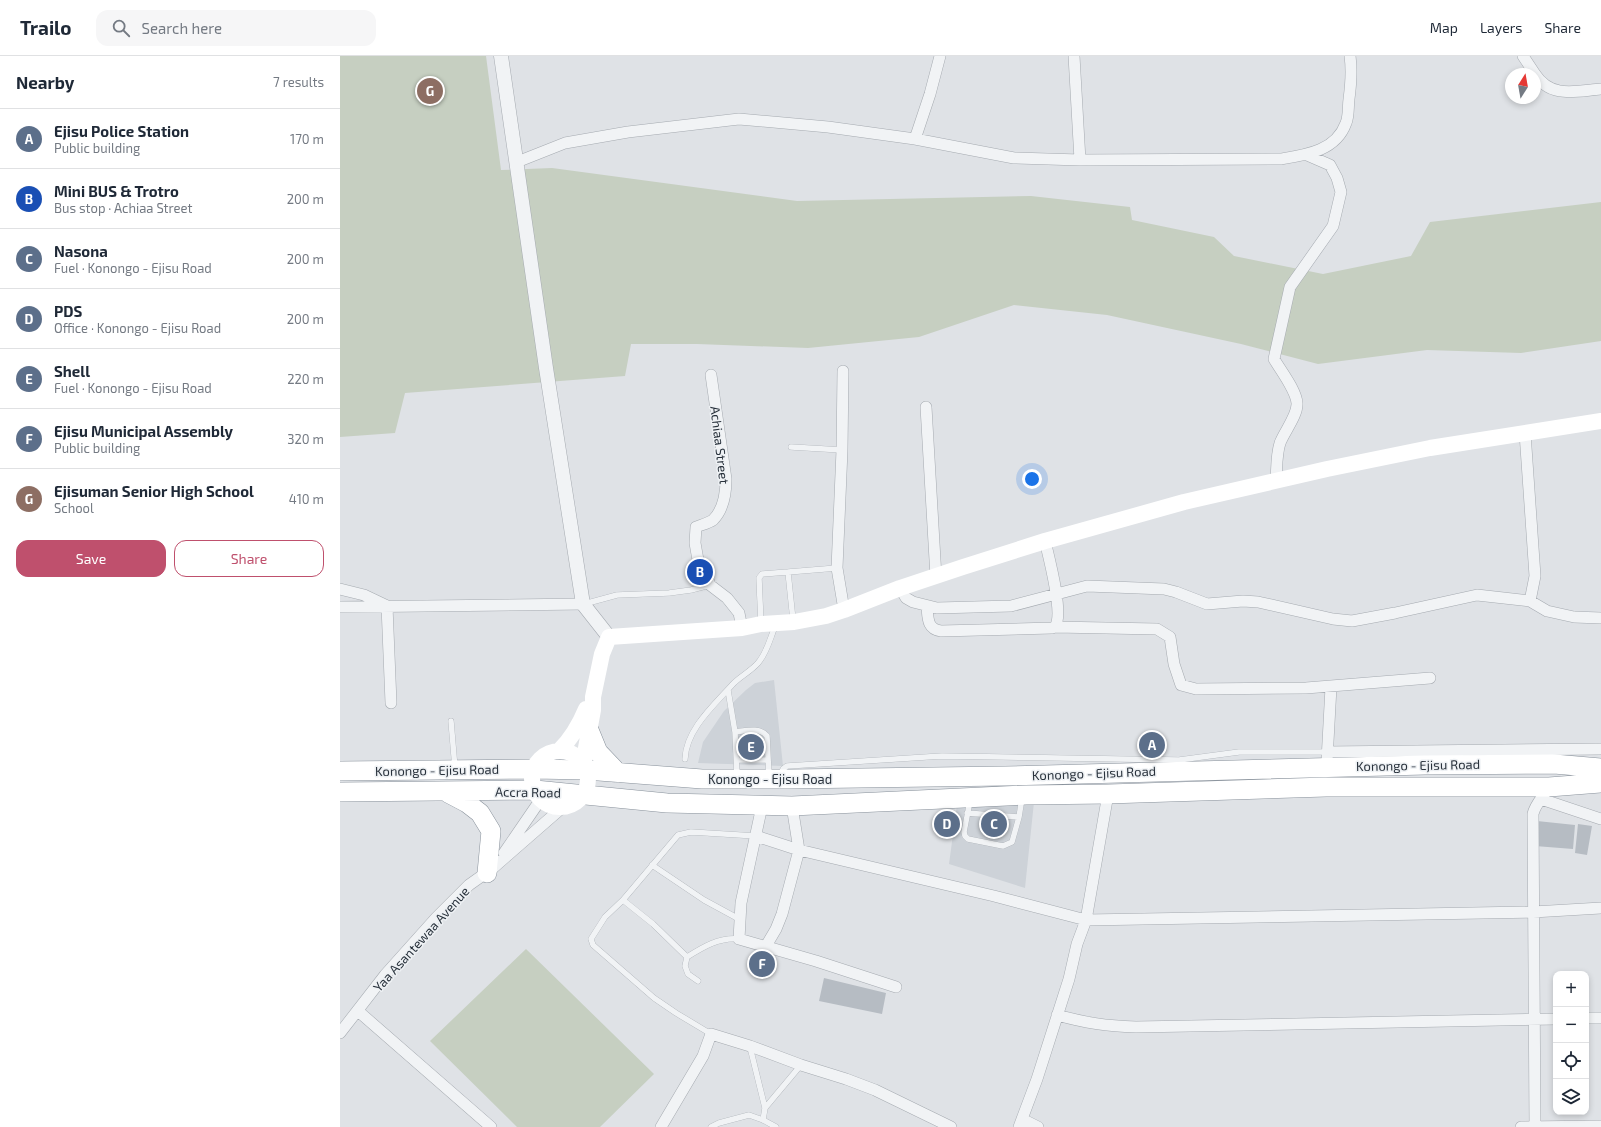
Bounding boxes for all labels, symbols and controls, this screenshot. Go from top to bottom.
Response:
search box [96,10,376,46]
text: Trailo [20,16,72,39]
icon: search [110,17,132,39]
text: Search here [142,19,222,37]
text: Map [1430,19,1458,36]
text: Layers [1480,19,1522,36]
text: Share [1544,19,1581,36]
north arrow [1505,68,1541,104]
text: Nearby [16,72,74,92]
text: 7 results [273,74,324,90]
pin: G [417,76,443,106]
text: Ejisu Police Station [54,122,189,140]
text: A [25,131,33,147]
text: 170 m [290,131,324,147]
text: Public building [54,140,140,156]
text: Mini BUS & Trotro [54,182,179,200]
text: B [25,191,33,207]
text: 200 m [287,191,324,207]
text: Bus stop · Achiaa Street [54,200,193,216]
text: Nasona [54,242,108,260]
text: C [25,251,33,267]
text: 200 m [287,251,324,267]
text: Fuel · Konongo - Ejisu Road [54,260,212,276]
text: PDS [54,302,82,320]
text: D [25,311,33,327]
text: 200 m [287,311,324,327]
text: Office · Konongo - Ejisu Road [54,320,221,336]
text: Shell [54,362,90,380]
text: E [25,371,33,387]
text: 220 m [287,371,324,387]
text: Fuel · Konongo - Ejisu Road [54,380,212,396]
street label: Achiaa Street [707,405,733,485]
text: Ejisu Municipal Assembly [54,422,233,440]
text: F [25,431,33,447]
text: 320 m [287,431,324,447]
text: Public building [54,440,140,456]
your location [1022,469,1042,489]
text: Ejisuman Senior High School [54,482,254,500]
text: G [25,491,33,507]
text: 410 m [289,491,324,507]
text: School [54,500,94,516]
button: Save [16,540,166,577]
button: Share [174,540,324,577]
pin: B [687,557,713,587]
pin: A [1139,730,1165,760]
pin: E [738,732,764,762]
street label: Konongo - Ejisu Road [1356,756,1480,774]
street label: Konongo - Ejisu Road [375,761,499,779]
street label: Konongo - Ejisu Road [1032,763,1156,783]
street label: Konongo - Ejisu Road [708,771,832,787]
street label: Accra Road [495,783,561,801]
pin: D [934,809,960,839]
pin: C [981,809,1007,839]
street label: Yaa Asantewaa Avenue [370,883,472,995]
pin: F [749,949,775,979]
map controls [1553,971,1589,1115]
button: + [1553,971,1589,1007]
button: − [1553,1007,1589,1043]
button: locate [1553,1043,1589,1079]
button: layers [1553,1079,1589,1115]

